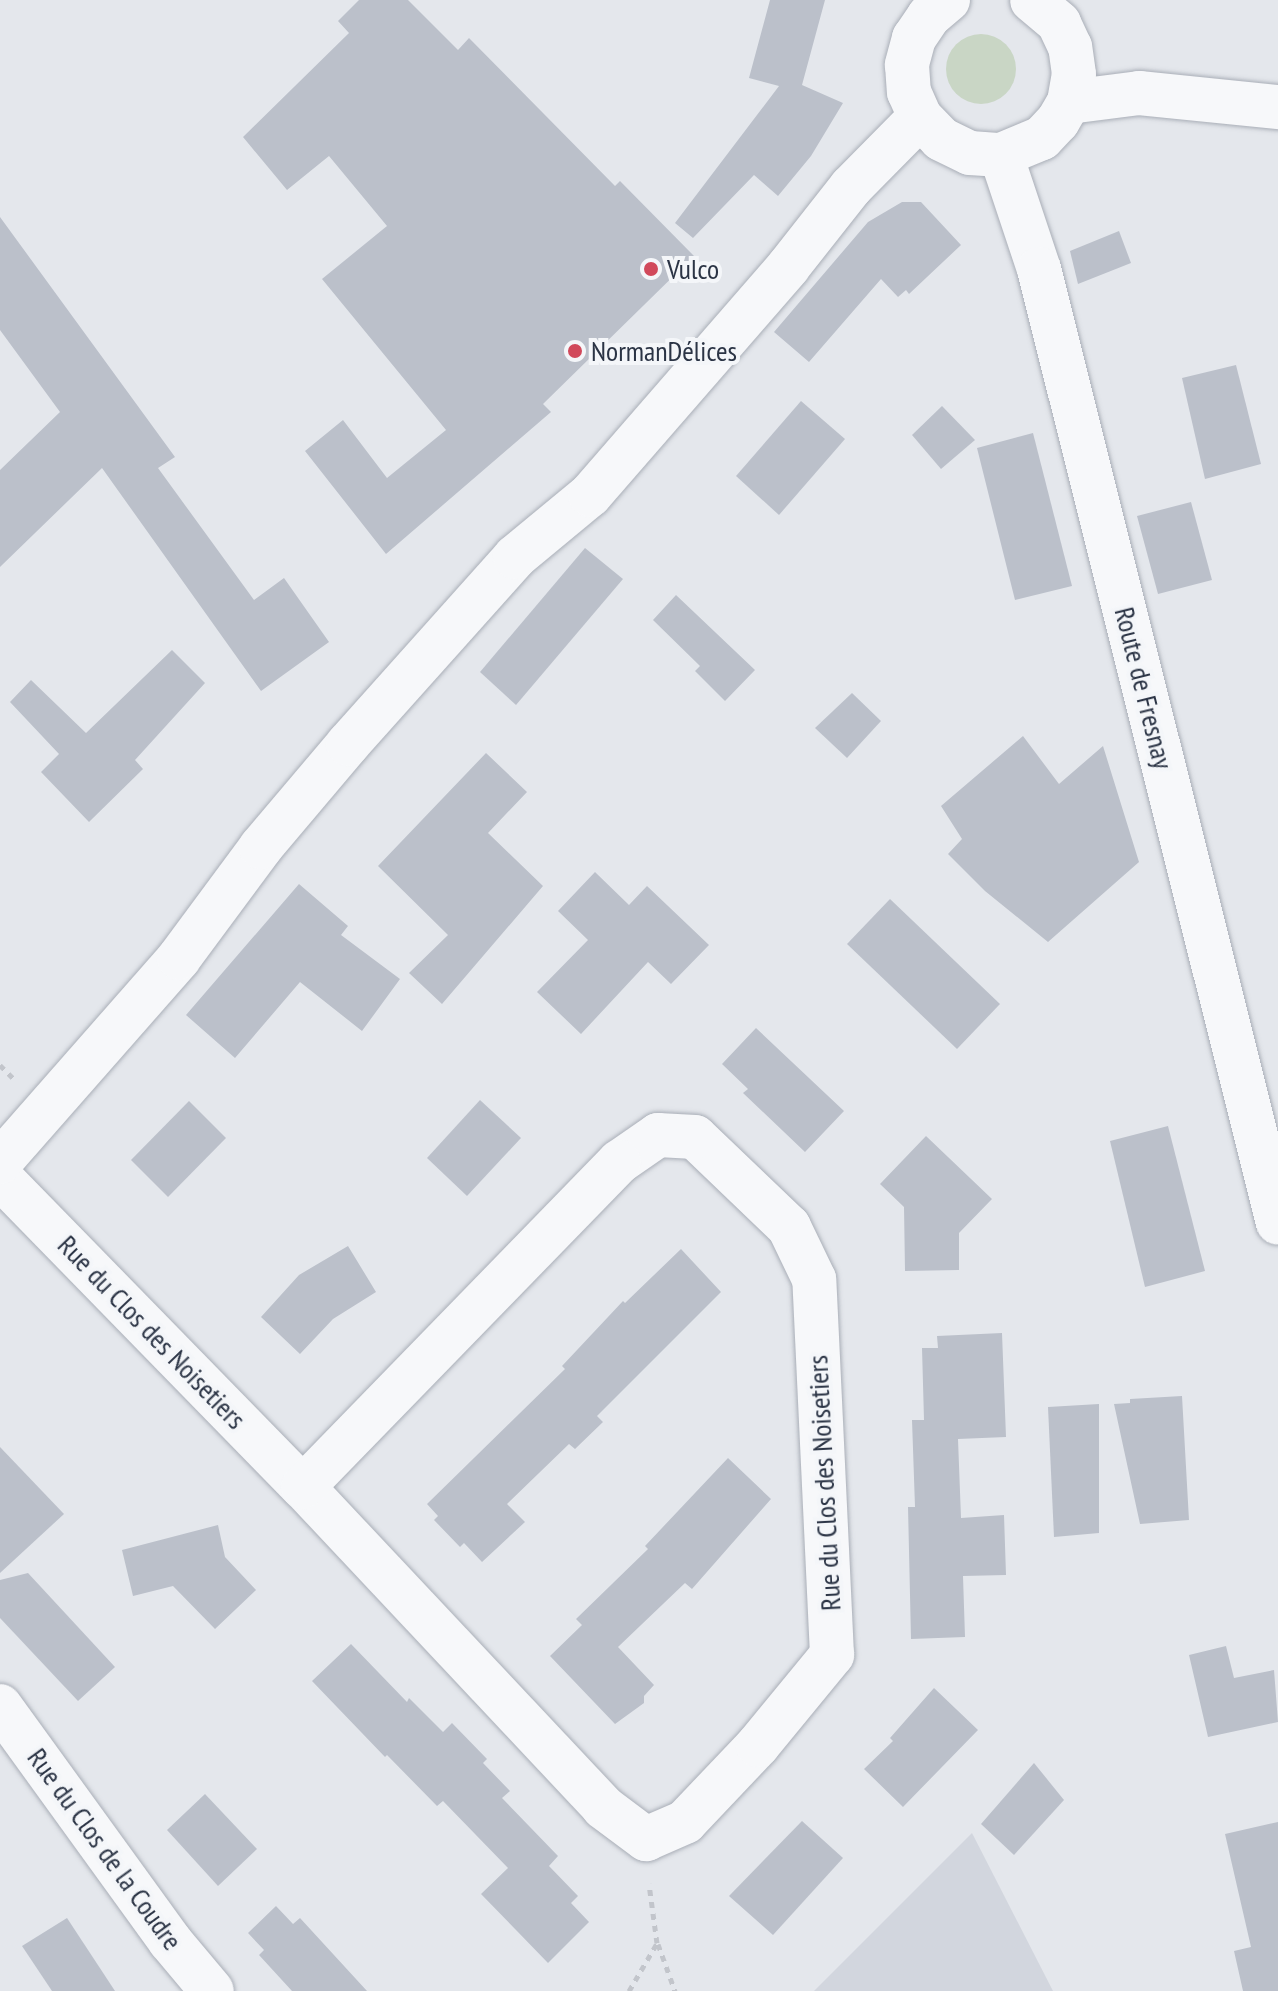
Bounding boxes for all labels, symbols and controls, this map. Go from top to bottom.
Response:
place label: Vulco [667,252,719,286]
marker: Vulco [642,260,660,278]
place label: NormanDélices [591,334,737,368]
marker: NormanDélices [566,342,584,360]
street label: Route de Fresnay [1108,604,1180,772]
street label: Rue du Clos des Noisetiers [51,1228,253,1436]
street label: Rue du Clos des Noisetiers [801,1354,847,1612]
street label: Rue du Clos de la Coudre [21,1742,189,1956]

